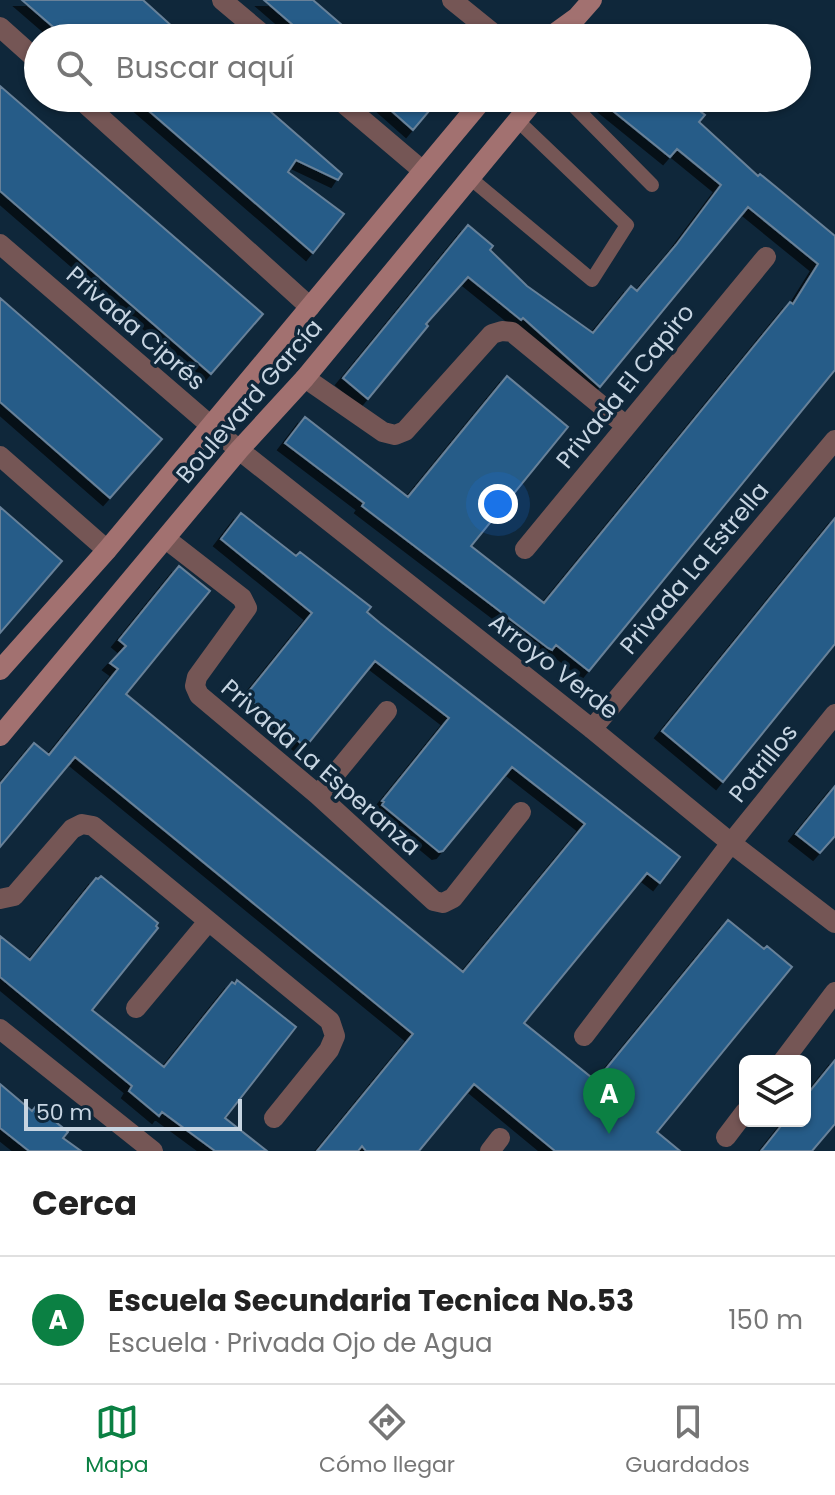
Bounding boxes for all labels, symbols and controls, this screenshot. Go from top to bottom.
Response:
search box [24,24,811,112]
icon: search [52,46,96,90]
text: Buscar aquí [116,46,294,89]
street label: Privada Ciprés [59,258,213,398]
street label: Privada El Capiro [548,297,702,475]
street label: Boulevard García [168,312,330,490]
street label: Privada La Estrella [612,475,776,661]
your location [478,484,518,524]
street label: Arroyo Verde [482,605,626,727]
street label: Privada La Esperanza [214,671,428,863]
street label: Potrillos [721,717,805,809]
map controls [739,1055,811,1127]
button: layers [739,1055,811,1127]
pin: A [583,1068,635,1134]
scale bar [24,1095,242,1131]
text: 50 m [36,1097,92,1128]
text: Cerca [32,1179,137,1227]
text: Escuela Secundaria Tecnica No.53 [108,1279,634,1322]
text: A [48,1302,68,1338]
text: 150 m [728,1302,803,1338]
text: Escuela · Privada Ojo de Agua [108,1325,493,1361]
tab: Mapa [85,1400,149,1481]
tab: Cómo llegar [319,1400,455,1481]
tab: Guardados [625,1400,750,1481]

